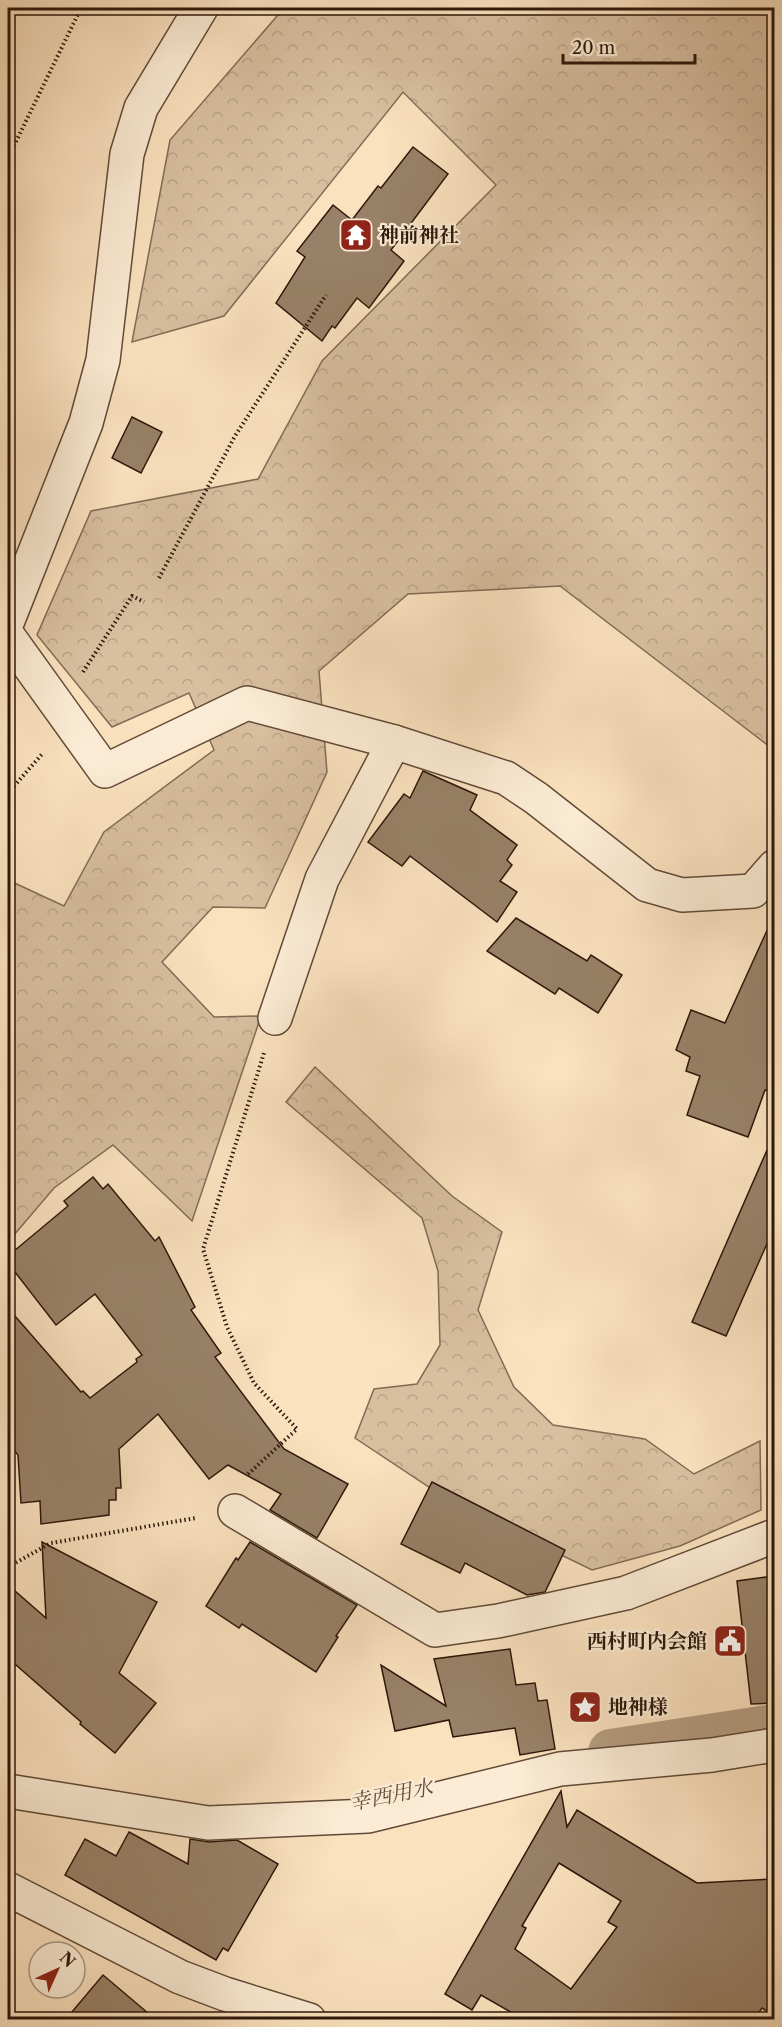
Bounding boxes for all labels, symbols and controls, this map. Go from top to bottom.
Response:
scale bar [563,27,695,65]
text: 20 m [572,37,616,59]
temple icon: 神前神社 [338,217,374,253]
place label: 神前神社 [379,223,459,247]
public building icon: 西村町内会館 [712,1623,748,1659]
place label: 西村町内会館 [587,1629,707,1653]
place icon: 地神様 [567,1689,603,1725]
place label: 地神様 [608,1695,668,1719]
water label: 幸西用水 [347,1774,436,1815]
north arrow [27,1940,87,2000]
text: N [56,1947,80,1971]

